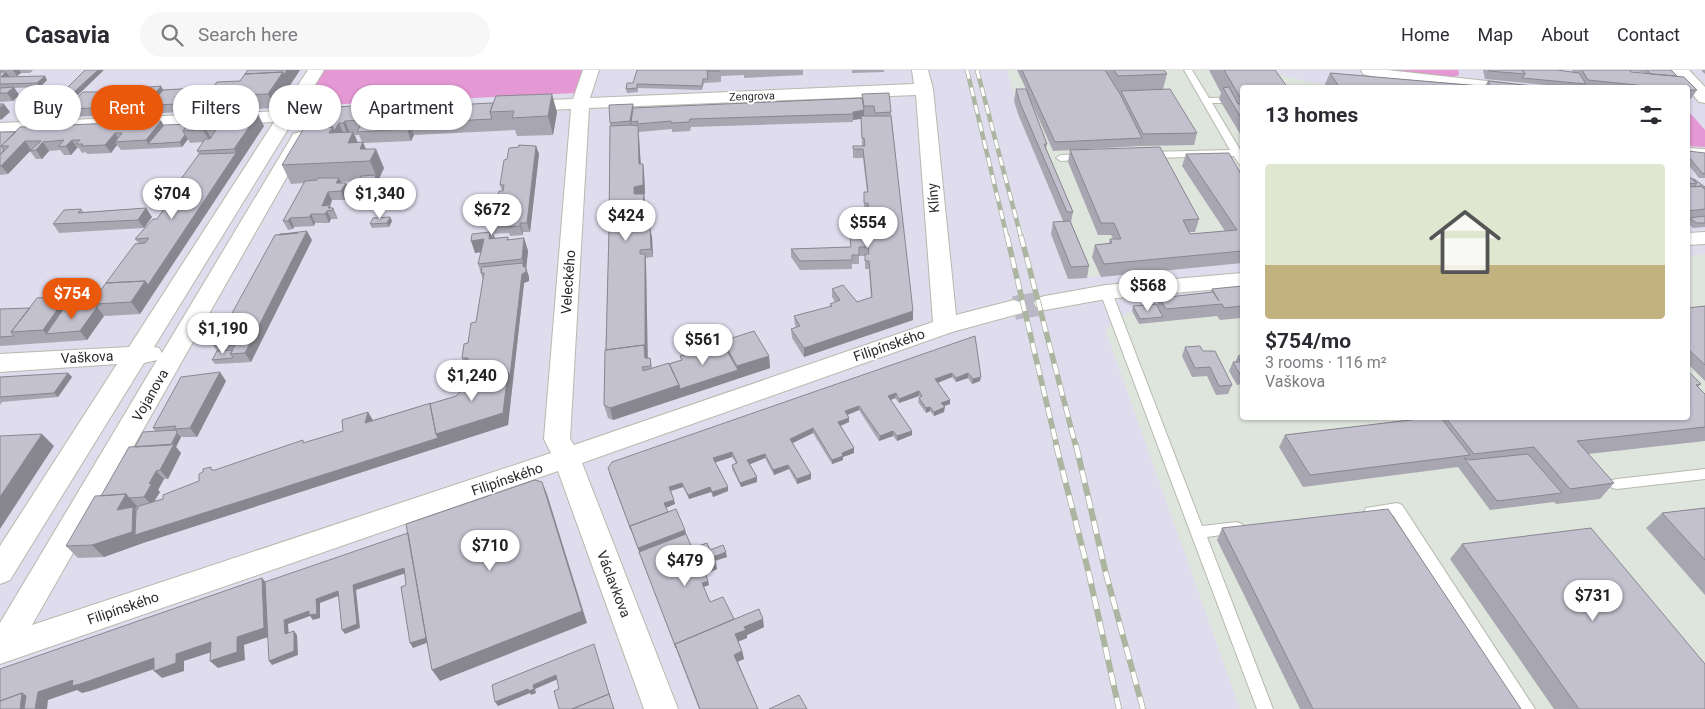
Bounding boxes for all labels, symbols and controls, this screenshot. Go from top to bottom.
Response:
search box [140,12,490,57]
text: Casavia [25,21,110,49]
icon: search [158,21,186,49]
text: Search here [198,23,298,46]
text: Home [1401,24,1450,45]
text: Map [1478,24,1513,45]
text: About [1541,24,1589,45]
text: Contact [1617,24,1680,45]
chip: Buy [15,85,81,130]
chip: Rent [91,85,163,130]
chip: Filters [173,85,259,130]
chip: New [269,85,341,130]
chip: Apartment [351,85,472,130]
street label: Zengrova [729,89,775,104]
icon: filters [1637,101,1665,129]
text: 13 homes [1265,103,1358,127]
pin: $704 [142,178,202,220]
pin: $1,340 [339,178,421,220]
street label: Klíny [924,182,942,214]
text: $704 [154,184,190,203]
text: $1,340 [355,184,405,203]
pin: $672 [462,194,522,236]
icon: home [1420,197,1510,287]
text: $672 [474,200,510,219]
pin: $424 [596,200,656,242]
text: $424 [608,206,644,225]
pin: $554 [838,206,898,249]
text: $554 [850,213,886,232]
street label: Veleckého [558,249,578,315]
pin: $568 [1118,270,1178,312]
text: $568 [1130,276,1166,295]
pin: $754 [42,278,102,320]
text: $754 [54,284,90,303]
pin: $1,190 [182,312,264,355]
text: $1,190 [198,319,248,338]
pin: $561 [673,324,733,366]
street label: Filipínského [851,325,927,365]
text: $754/mo [1265,329,1351,353]
text: $561 [685,330,721,349]
street label: Vaškova [60,348,114,366]
text: 3 rooms · 116 m² [1265,353,1387,372]
pin: $1,240 [431,360,513,402]
street label: Vojanova [129,366,171,424]
text: $1,240 [447,366,497,385]
text: Vaškova [1265,372,1325,391]
street label: Filipínského [469,459,545,499]
pin: $710 [460,530,520,572]
text: $710 [472,536,508,555]
pin: $479 [655,544,715,587]
street label: Václavkova [594,548,634,620]
text: $479 [667,551,703,570]
pin: $731 [1563,580,1623,622]
text: $731 [1575,586,1611,605]
street label: Filipínského [85,588,161,628]

